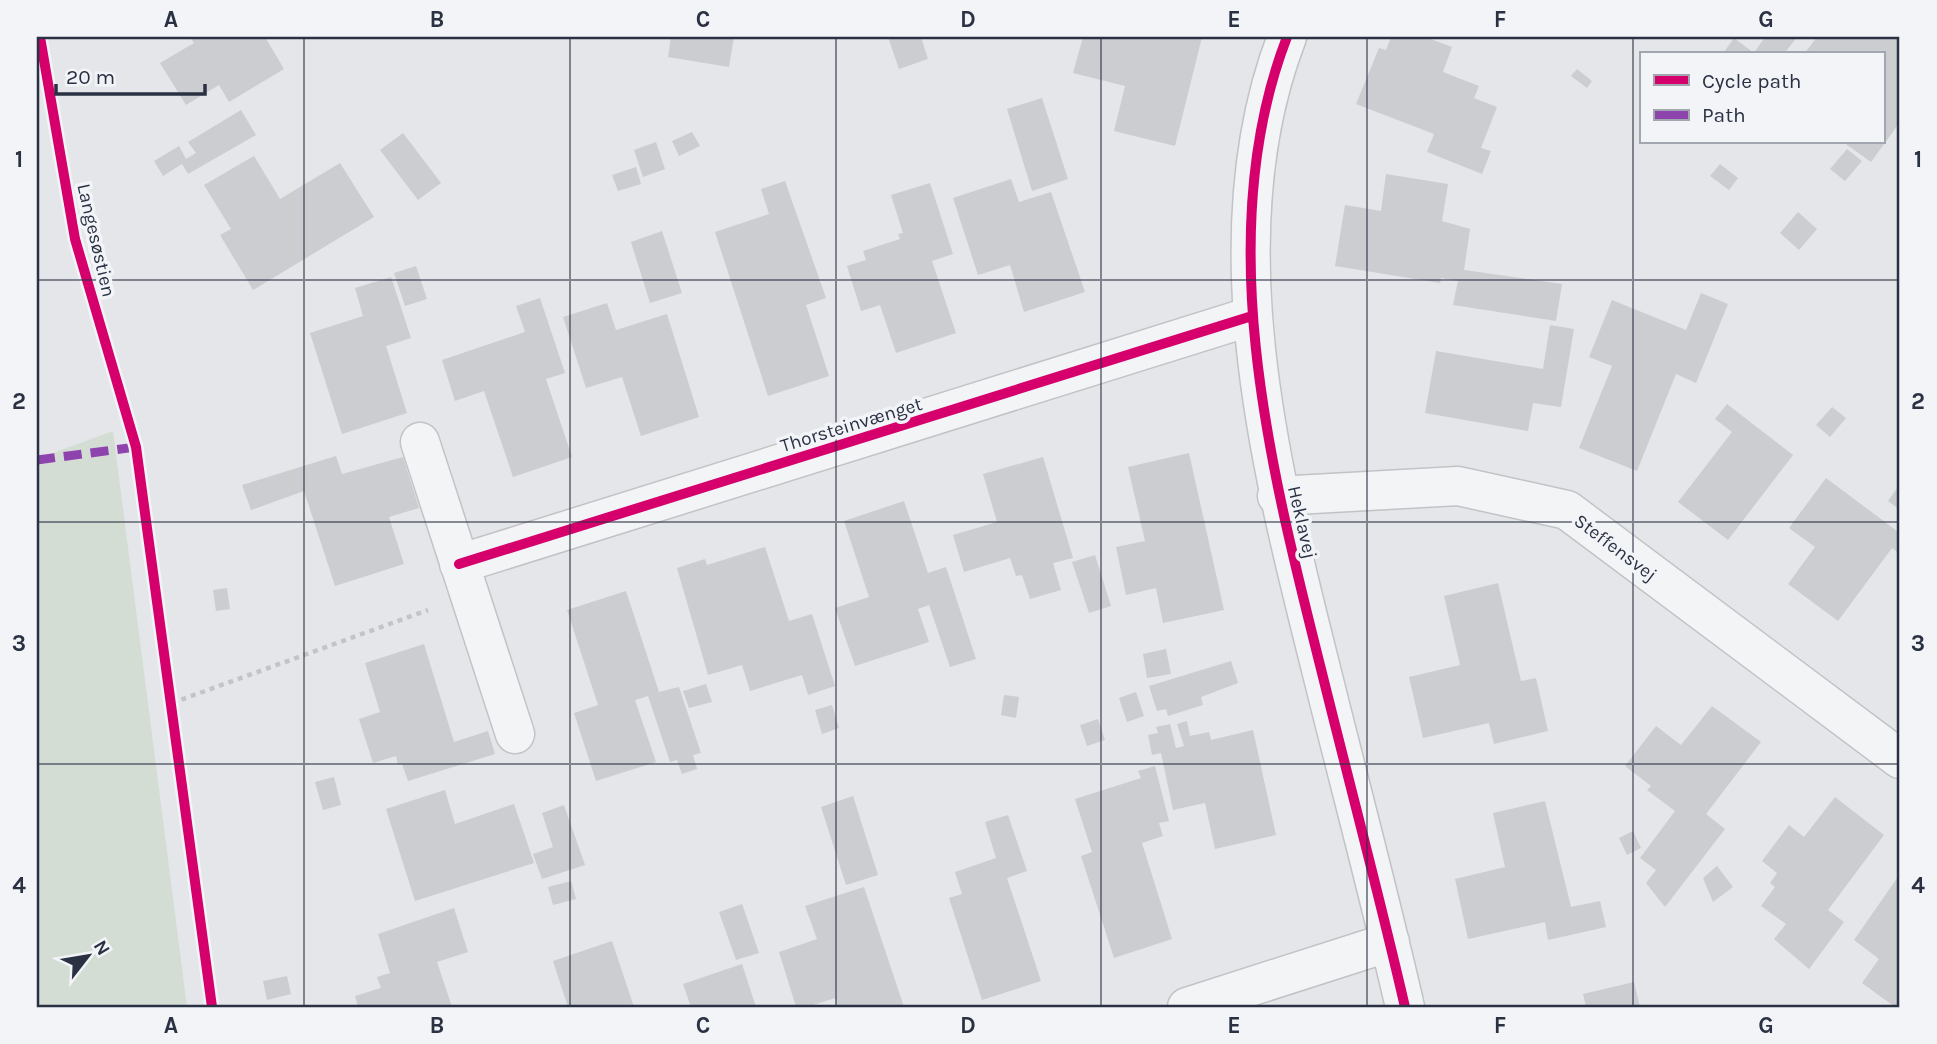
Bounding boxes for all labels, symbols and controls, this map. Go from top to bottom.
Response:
text: A [164,6,178,33]
text: B [430,6,444,33]
text: C [696,6,710,33]
text: D [960,6,976,33]
text: E [1227,6,1241,33]
text: F [1494,6,1506,33]
text: G [1758,6,1774,33]
scale bar [56,52,205,96]
legend [1640,52,1884,144]
text: 20 m [66,65,115,89]
text: Cycle path [1702,69,1802,93]
text: Path [1702,103,1746,127]
text: 1 [15,146,23,173]
text: 1 [1914,146,1922,173]
street label: Langesøstien [72,181,120,299]
text: 2 [12,388,26,415]
text: 2 [1911,388,1925,415]
street label: Thorsteinvænget [778,393,925,457]
street label: Heklavej [1283,484,1321,561]
street label: Steffensvej [1570,510,1661,586]
text: 3 [12,630,26,657]
text: 3 [1911,630,1925,657]
text: 4 [12,872,26,899]
text: 4 [1911,872,1925,899]
north arrow [52,922,122,992]
text: N [89,936,115,959]
text: A [164,1012,178,1039]
text: B [430,1012,444,1039]
text: C [696,1012,710,1039]
text: D [960,1012,976,1039]
text: E [1227,1012,1241,1039]
text: F [1494,1012,1506,1039]
text: G [1758,1012,1774,1039]

